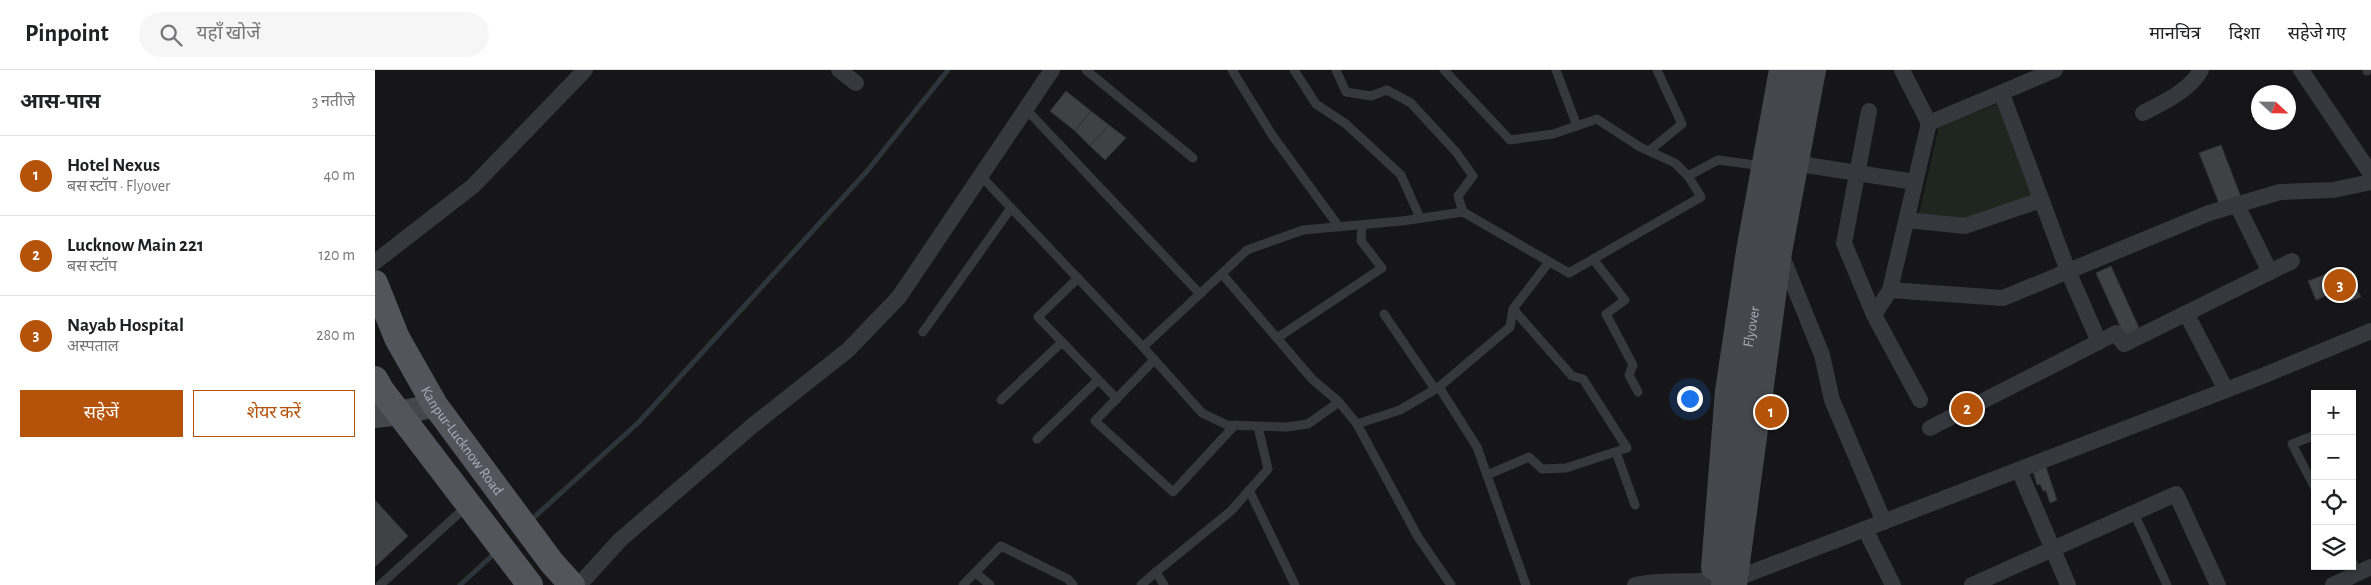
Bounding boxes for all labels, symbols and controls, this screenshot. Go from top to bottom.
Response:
search box [139,12,489,57]
icon: search [157,21,185,49]
text: Pinpoint [25,22,109,46]
text: यहाँ खोजें [197,24,260,43]
text: मानचित्र [2149,25,2201,43]
text: दिशा [2229,25,2260,43]
text: सहेजे गए [2288,25,2346,43]
north arrow [2251,85,2296,130]
text: आस-पास [20,91,101,112]
text: 3 नतीजे [312,93,355,109]
text: Hotel Nexus [67,156,160,175]
text: 1 [33,167,39,183]
text: 40 m [323,167,355,183]
text: बस स्टॉप · Flyover [67,178,170,194]
text: Lucknow Main 221 [67,236,204,255]
text: 2 [32,247,40,263]
text: 120 m [318,247,355,263]
text: बस स्टॉप [67,258,117,274]
pin: 3 [2324,266,2356,304]
street label: Flyover [1741,305,1763,349]
text: Nayab Hospital [67,316,184,335]
text: 3 [33,327,39,343]
text: 280 m [316,327,355,343]
text: अस्पताल [67,338,119,354]
street label: Kanpur-Lucknow Road [418,384,506,498]
your location [1677,386,1703,412]
button: सहेजें [20,390,183,437]
button: शेयर करें [193,390,355,437]
pin: 2 [1951,390,1983,428]
map controls [2311,390,2356,570]
button: + [2311,390,2356,435]
pin: 1 [1755,393,1787,431]
button: − [2311,435,2356,480]
button: locate [2311,480,2356,525]
button: layers [2311,525,2356,570]

